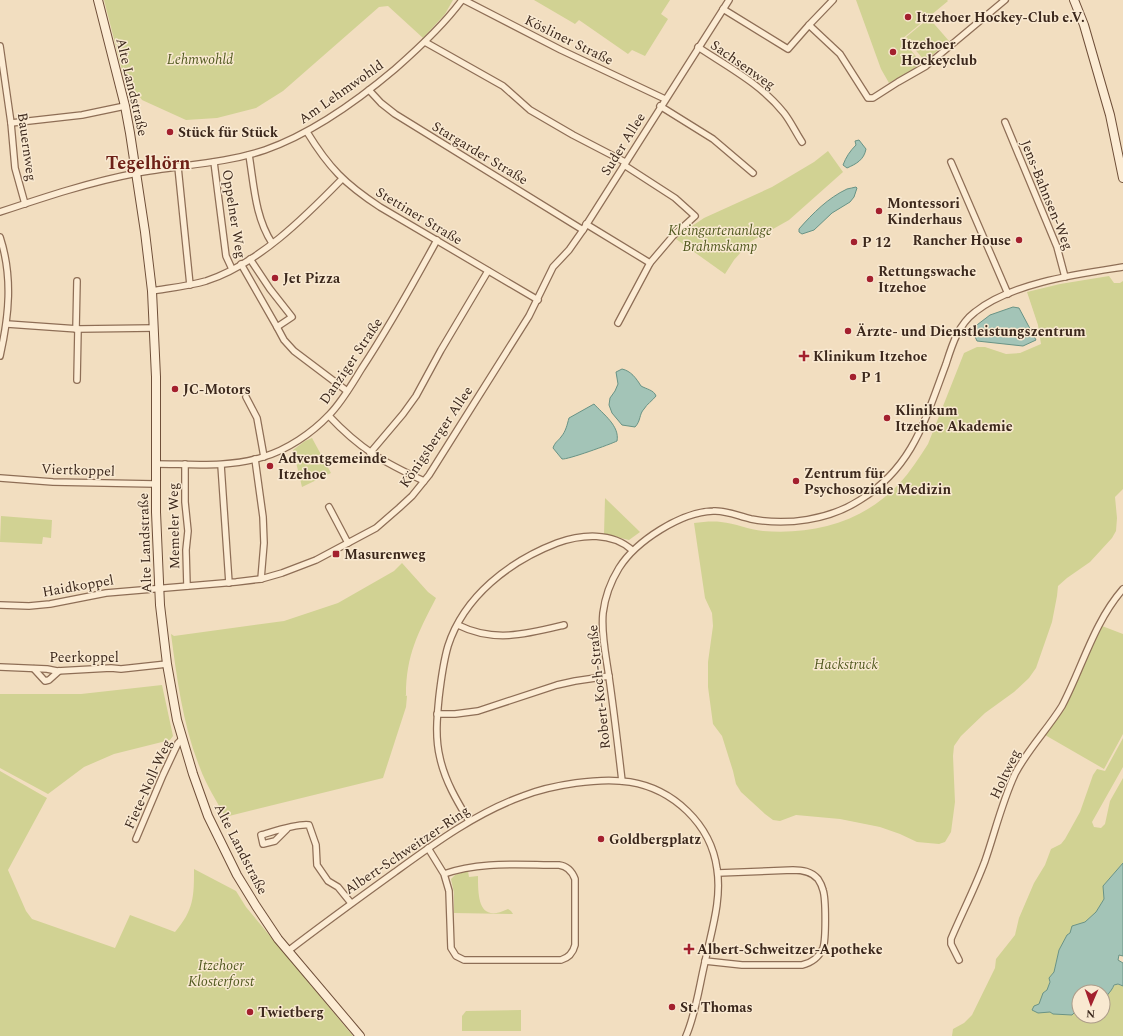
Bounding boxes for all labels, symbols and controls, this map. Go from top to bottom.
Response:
place label: Itzehoer Hockey-Club e.V. [916,7,1085,28]
street label: Kösliner Straße [521,9,617,71]
marker: Itzehoer Hockey-Club e.V. [903,12,913,22]
place label: Itzehoer Hockeyclub [901,34,977,71]
street label: Sachsenweg [706,35,780,95]
street label: Alte Landstraße [111,36,154,138]
marker: Itzehoer Hockeyclub [888,47,898,57]
park label: Lehmwohld [167,49,233,70]
street label: Am Lehmwohld [294,55,388,129]
street label: Suder Allee [595,108,651,180]
street label: Bauernweg [12,111,42,183]
street label: Stargarder Straße [428,116,532,190]
place label: Stück für Stück [178,122,279,143]
marker: Stück für Stück [165,127,175,137]
street label: Jens-Bahnsen-Weg [1015,137,1079,253]
district label: Tegelhörn [106,150,190,177]
street label: Oppelner Weg [217,168,251,260]
street label: Stettiner Straße [372,182,467,250]
place label: Montessori Kinderhaus [887,193,962,230]
marker: Montessori Kinderhaus [874,206,884,216]
park label: Kleingartenanlage Brahmskamp [668,220,772,257]
place label: Rancher House [912,230,1011,251]
place label: P 12 [862,232,891,253]
marker: Rancher House [1014,235,1024,245]
marker: P 12 [849,237,859,247]
place label: Rettungswache Itzehoe [878,261,976,298]
place label: Jet Pizza [283,268,341,289]
marker: Jet Pizza [270,273,280,283]
marker: Rettungswache Itzehoe [865,274,875,284]
street label: Danziger Straße [314,313,388,409]
place label: Ärzte- und Dienstleistungszentrum [856,321,1086,342]
marker: Ärzte- und Dienstleistungszentrum [843,326,853,336]
place label: Klinikum Itzehoe [813,346,928,367]
marker: Klinikum Itzehoe [798,350,810,362]
place label: P 1 [861,367,882,388]
marker: P 1 [848,372,858,382]
place label: JC-Motors [183,379,251,400]
street label: Königsberger Allee [394,382,478,492]
marker: JC-Motors [170,384,180,394]
place label: Klinikum Itzehoe Akademie [895,400,1013,437]
marker: Klinikum Itzehoe Akademie [882,413,892,423]
place label: Adventgemeinde Itzehoe [278,448,387,485]
street label: Viertkoppel [41,458,115,482]
marker: Adventgemeinde Itzehoe [265,461,275,471]
place label: Zentrum für Psychosoziale Medizin [804,463,951,500]
marker: Zentrum für Psychosoziale Medizin [791,476,801,486]
street label: Memeler Weg [163,482,185,570]
street label: Alte Landstraße [133,492,157,593]
place label: Masurenweg [344,544,426,565]
marker: Masurenweg [331,549,341,559]
street label: Haidkoppel [41,569,115,603]
street label: Robert-Koch-Straße [582,624,616,750]
street label: Peerkoppel [49,647,119,668]
park label: Hackstruck [814,654,879,675]
street label: Fiete-Noll-Weg [119,736,177,832]
street label: Holtweg [984,746,1026,802]
street label: Alte Landstraße [209,800,273,899]
street label: Albert-Schweitzer-Ring [340,800,474,900]
place label: Goldbergplatz [609,829,701,850]
marker: Goldbergplatz [596,834,606,844]
place label: Albert-Schweitzer-Apotheke [697,939,883,960]
marker: Albert-Schweitzer-Apotheke [684,944,694,954]
park label: Itzehoer Klosterforst [188,955,255,992]
north arrow [1071,984,1111,1024]
place label: St. Thomas [680,997,753,1018]
place label: Twietberg [258,1002,324,1023]
marker: St. Thomas [667,1002,677,1012]
text: N [1086,1005,1095,1022]
marker: Twietberg [245,1007,255,1017]

